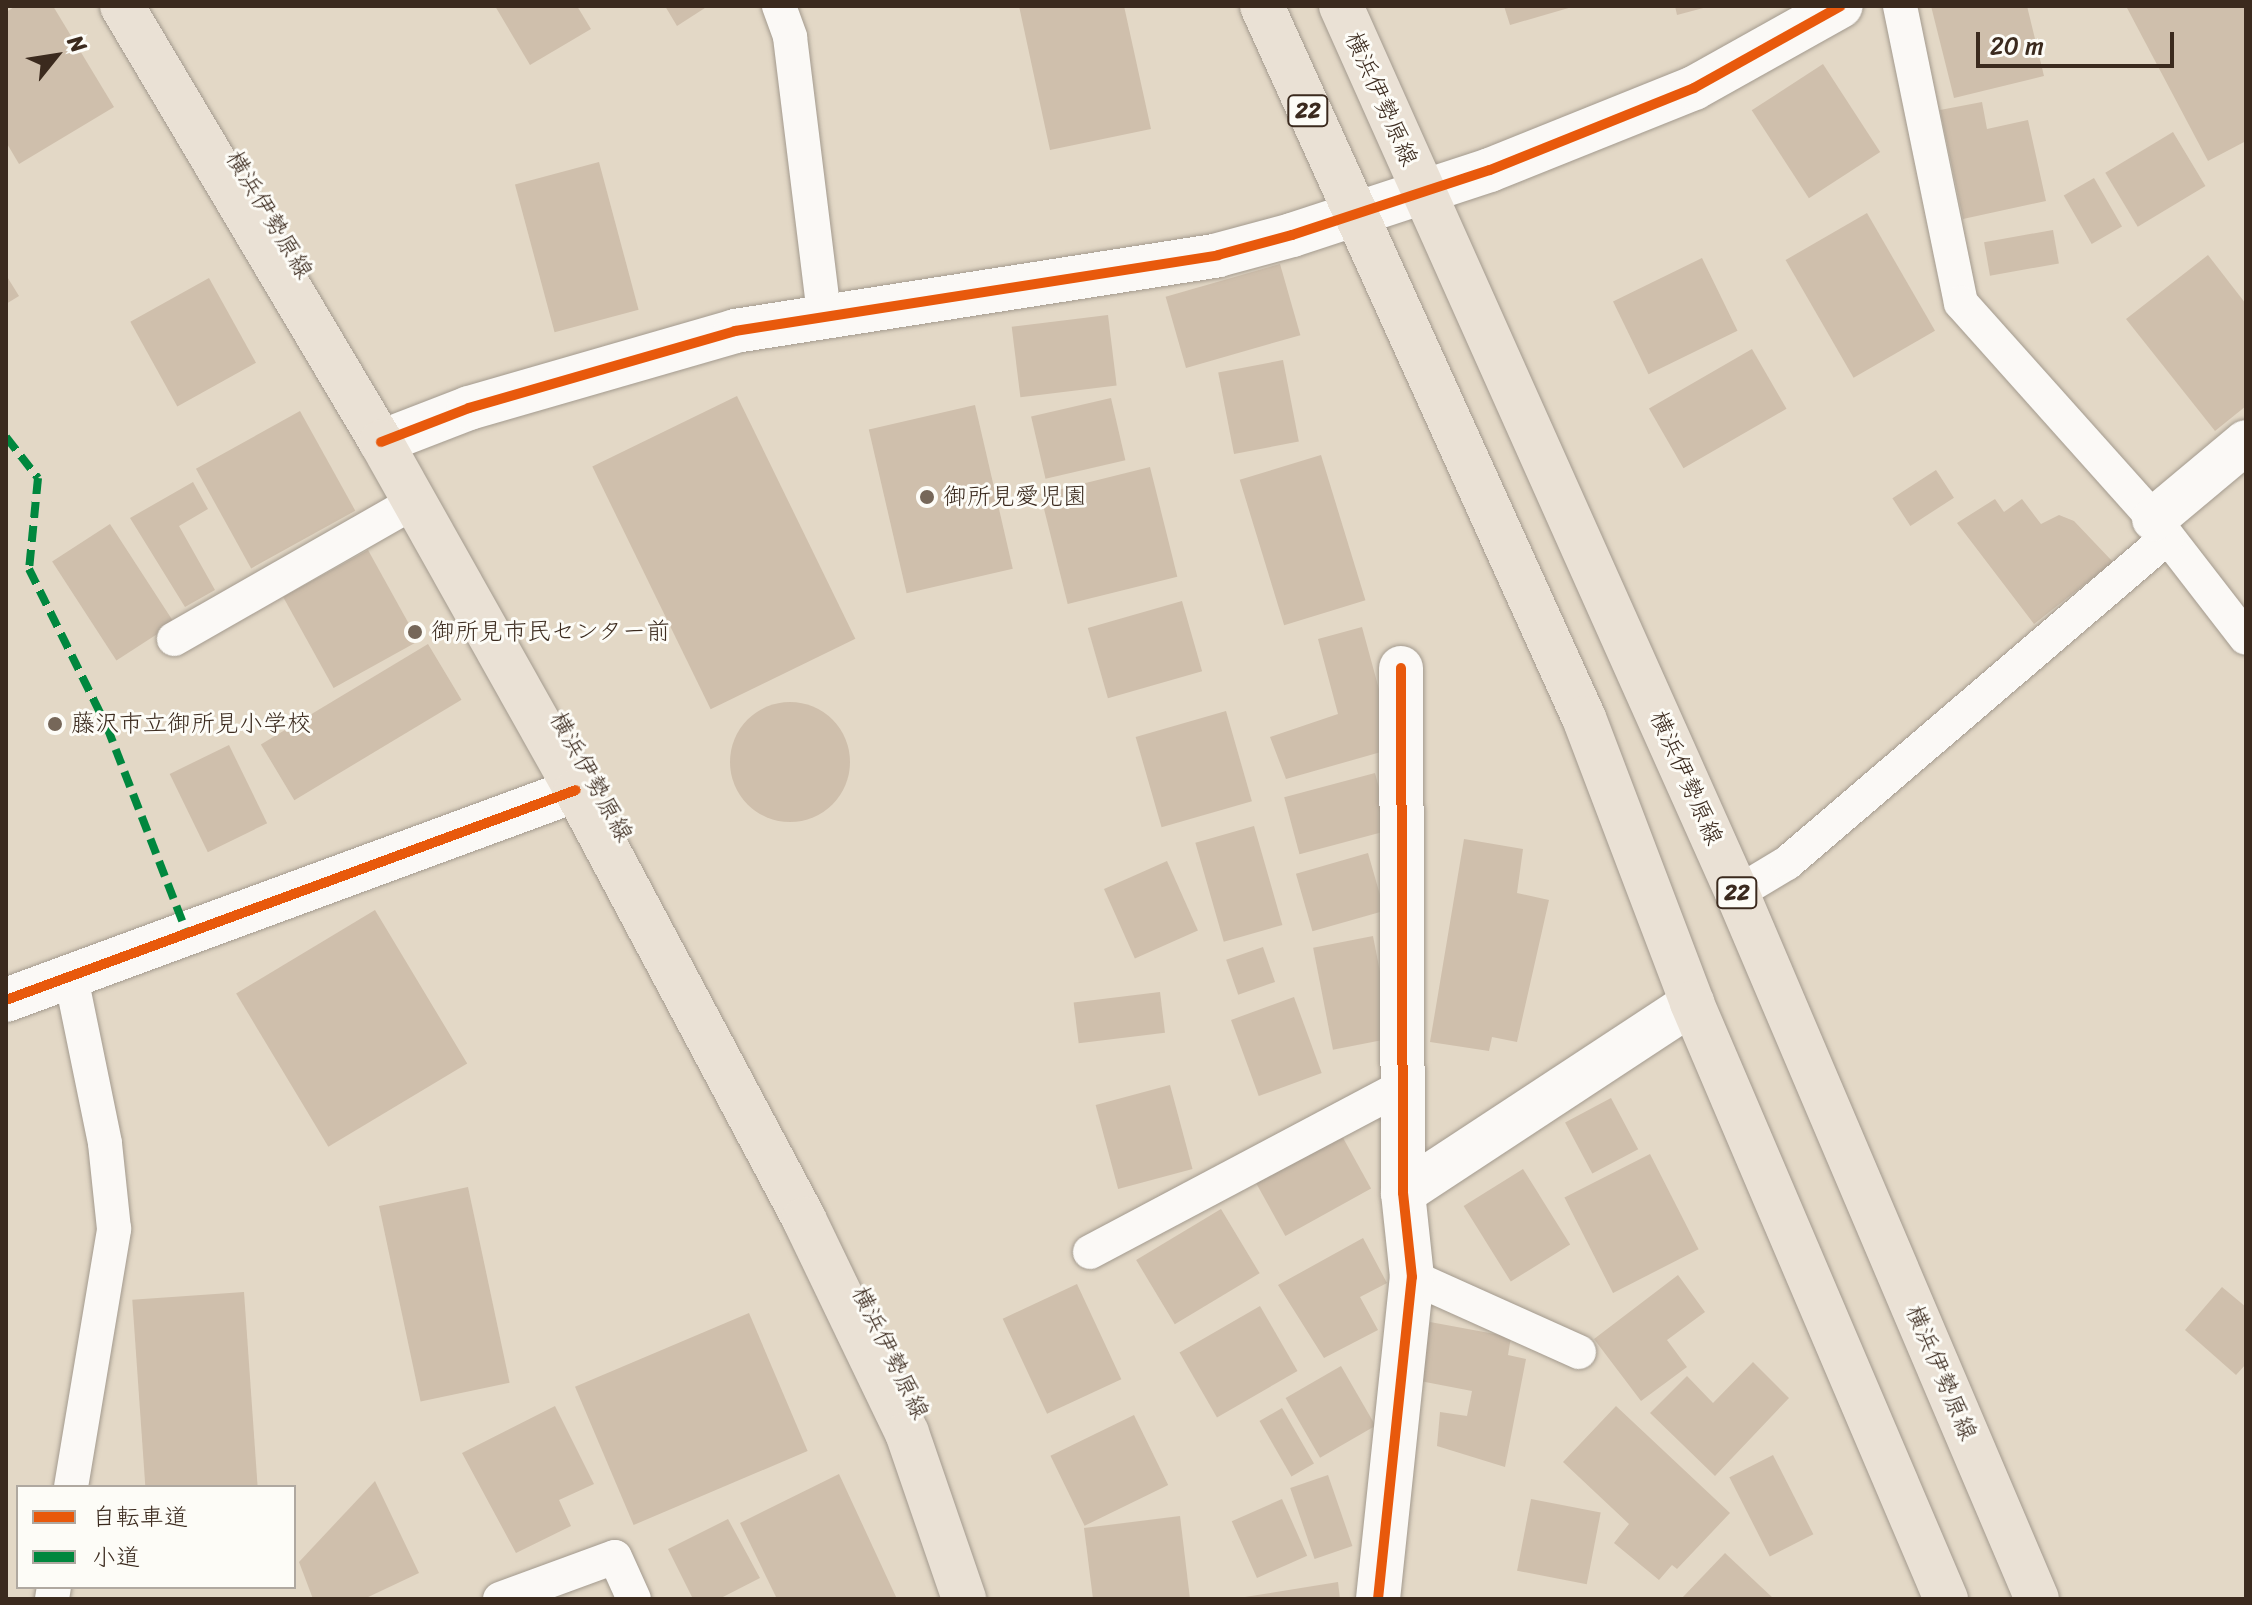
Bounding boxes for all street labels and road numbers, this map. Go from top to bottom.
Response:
street label: 横浜伊勢原線 [1339,27,1423,171]
road number: 22 [1286,93,1330,129]
street label: 横浜伊勢原線 [220,146,318,284]
street label: 横浜伊勢原線 [1644,706,1728,850]
street label: 横浜伊勢原線 [543,707,639,847]
road number: 22 [1715,875,1759,911]
street label: 横浜伊勢原線 [845,1282,935,1424]
street label: 横浜伊勢原線 [1900,1301,1982,1445]

